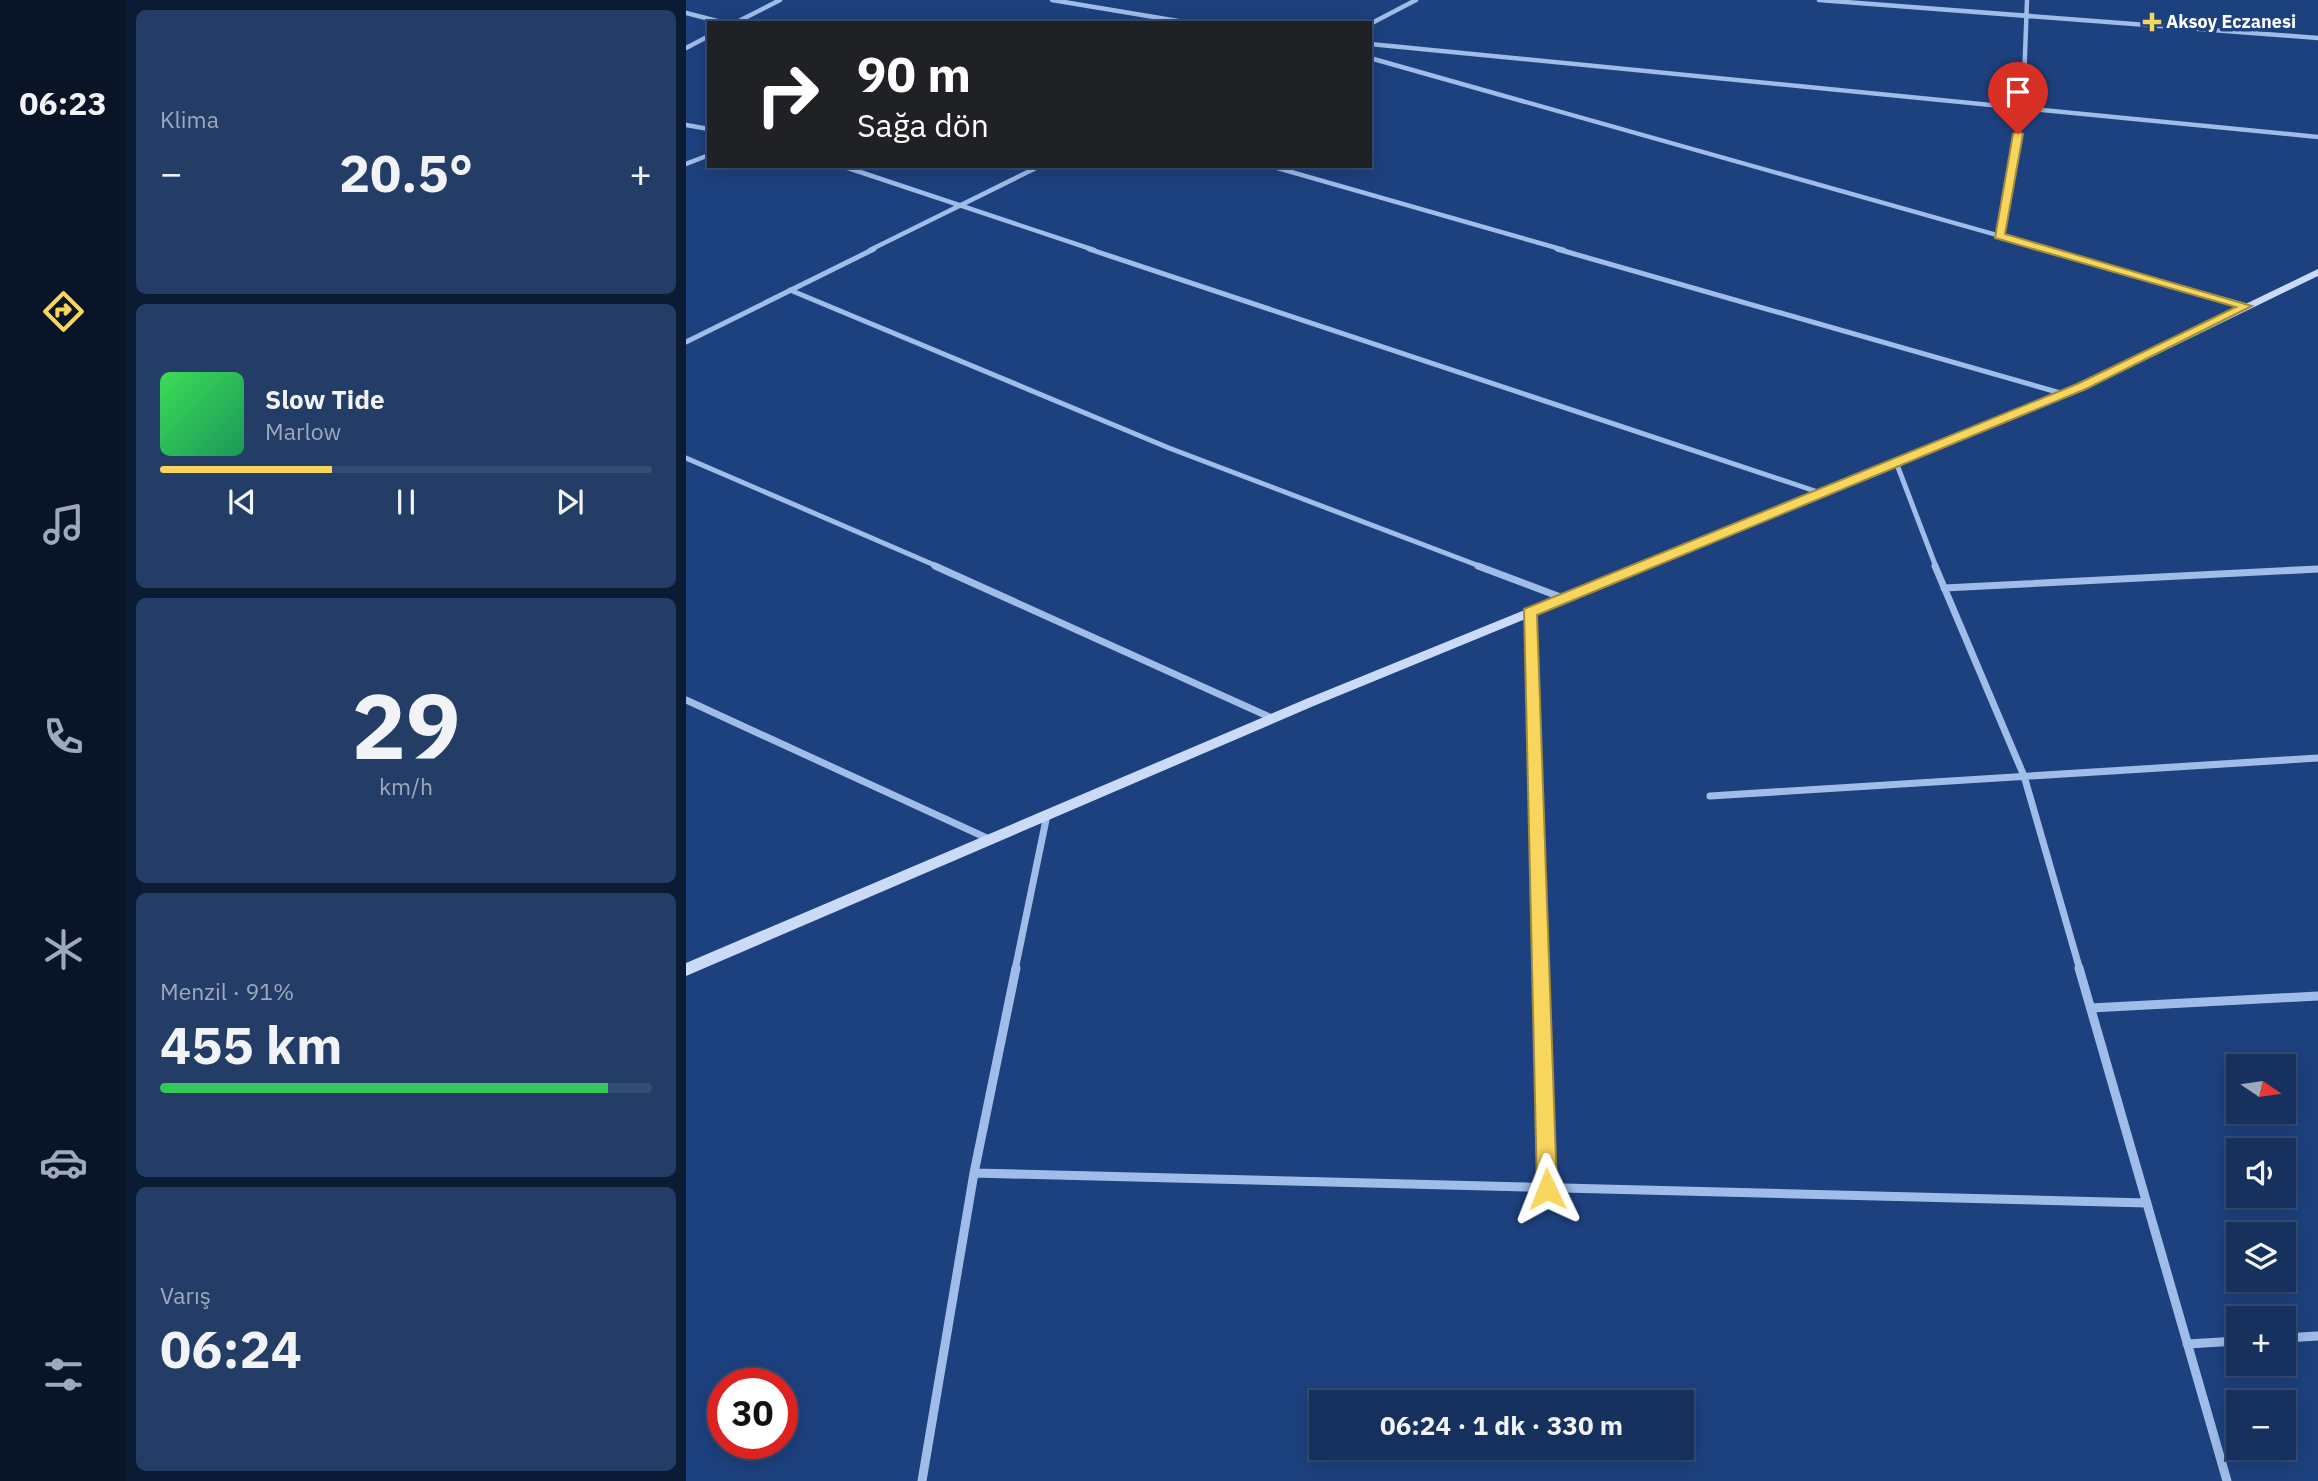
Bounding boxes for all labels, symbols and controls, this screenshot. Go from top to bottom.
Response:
place label: Aksoy Eczanesi [2166,10,2296,33]
marker: Aksoy Eczanesi [2144,14,2160,30]
text: 90 m [857,42,971,105]
icon: right [742,49,833,140]
pin [1988,62,2048,134]
icon: arrive [1999,73,2037,111]
text: 06:23 [19,82,107,124]
text: Klima [160,104,219,134]
text: Sağa dön [857,104,989,146]
text: 20.5° [339,139,473,206]
text: − [160,148,183,197]
text: + [629,148,652,197]
icon: directions [39,287,88,336]
text: Slow Tide [265,382,385,416]
text: Marlow [265,416,341,446]
icon: previous [223,483,261,521]
icon: pause [387,483,425,521]
icon: next [551,483,589,521]
icon: music [39,500,88,549]
text: 29 [351,666,461,784]
icon: phone [39,712,88,761]
text: km/h [379,771,433,801]
icon: climate [39,925,88,974]
text: Menzil · 91% [160,976,294,1006]
text: 455 km [160,1011,342,1078]
north arrow [2226,1054,2296,1124]
map controls [2226,1054,2296,1460]
icon: car [39,1138,88,1187]
button: sound [2226,1138,2296,1208]
position arrow [1510,1152,1584,1226]
button: layers [2226,1222,2296,1292]
text: Varış [160,1280,211,1310]
button: + [2226,1306,2296,1376]
text: 06:24 [160,1315,302,1382]
icon: filters [39,1350,88,1399]
speed limit sign: 30 [707,1368,798,1459]
button: − [2226,1390,2296,1460]
text: 06:24 · 1 dk · 330 m [1380,1408,1623,1442]

